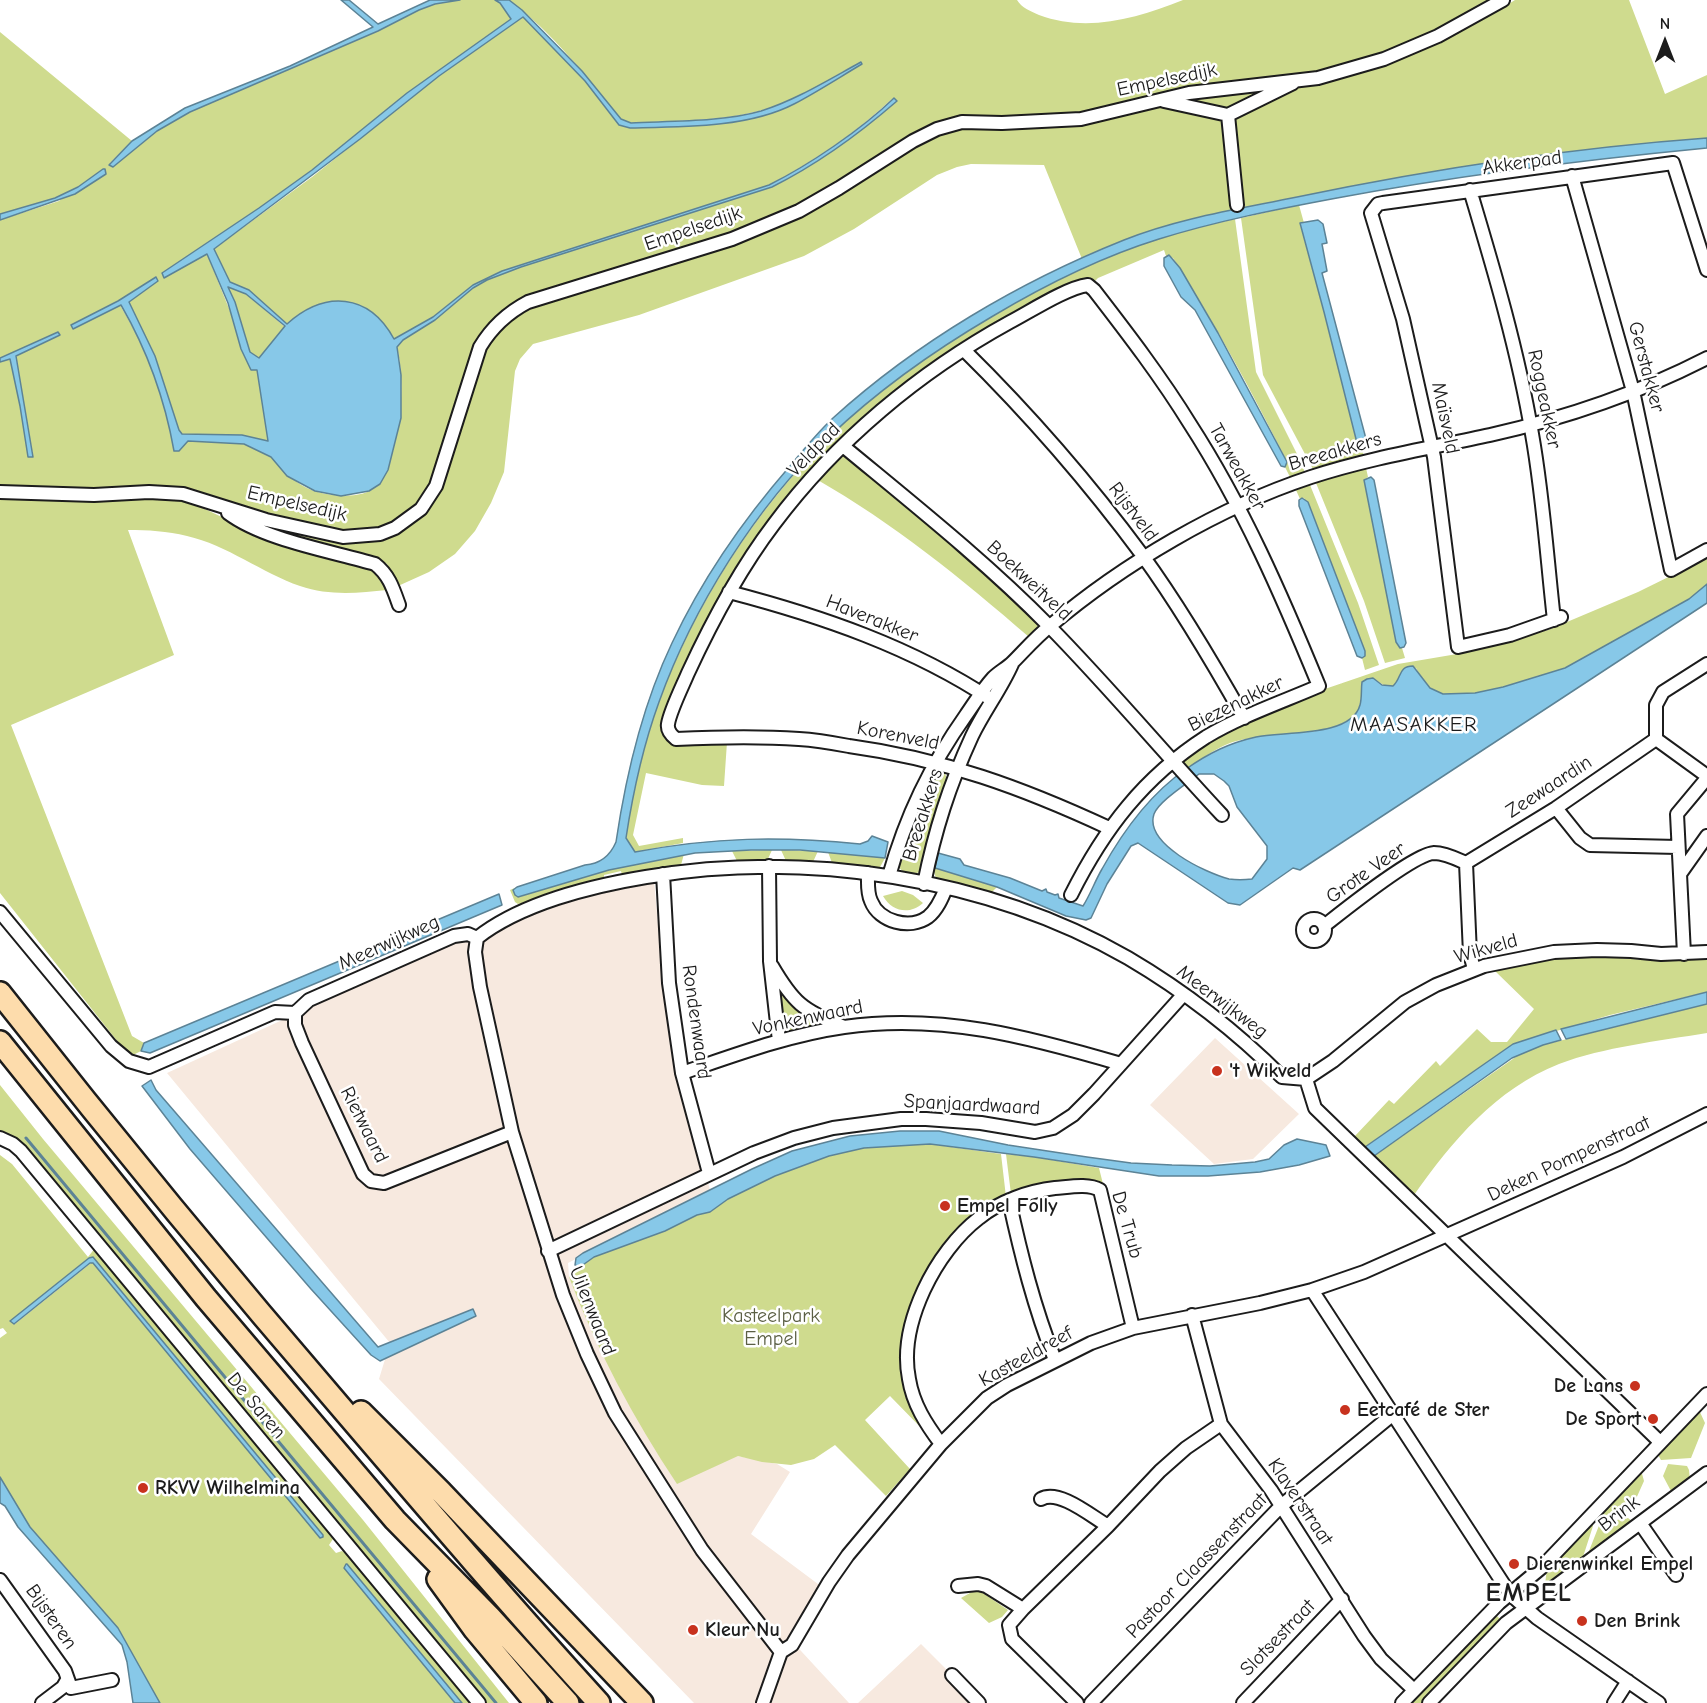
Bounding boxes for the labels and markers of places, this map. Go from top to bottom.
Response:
place label: 't Wikveld [1229,1059,1311,1083]
marker: 't Wikveld [1210,1064,1224,1078]
place label: Empel Folly [957,1194,1057,1218]
marker: Empel Folly [938,1199,952,1213]
place label: De Lans [1554,1374,1623,1398]
marker: De Lans [1628,1379,1642,1393]
place label: Eetcafé de Ster [1357,1398,1489,1422]
marker: Eetcafé de Ster [1338,1403,1352,1417]
place label: De Sport [1565,1407,1641,1431]
marker: De Sport [1646,1412,1660,1426]
place label: RKVV Wilhelmina [155,1476,300,1500]
marker: RKVV Wilhelmina [136,1481,150,1495]
place label: Dierenwinkel Empel [1526,1552,1693,1576]
marker: Dierenwinkel Empel [1507,1557,1521,1571]
place label: Den Brink [1594,1609,1680,1633]
marker: Den Brink [1575,1614,1589,1628]
place label: Kleur Nu [705,1618,780,1642]
marker: Kleur Nu [686,1623,700,1637]

